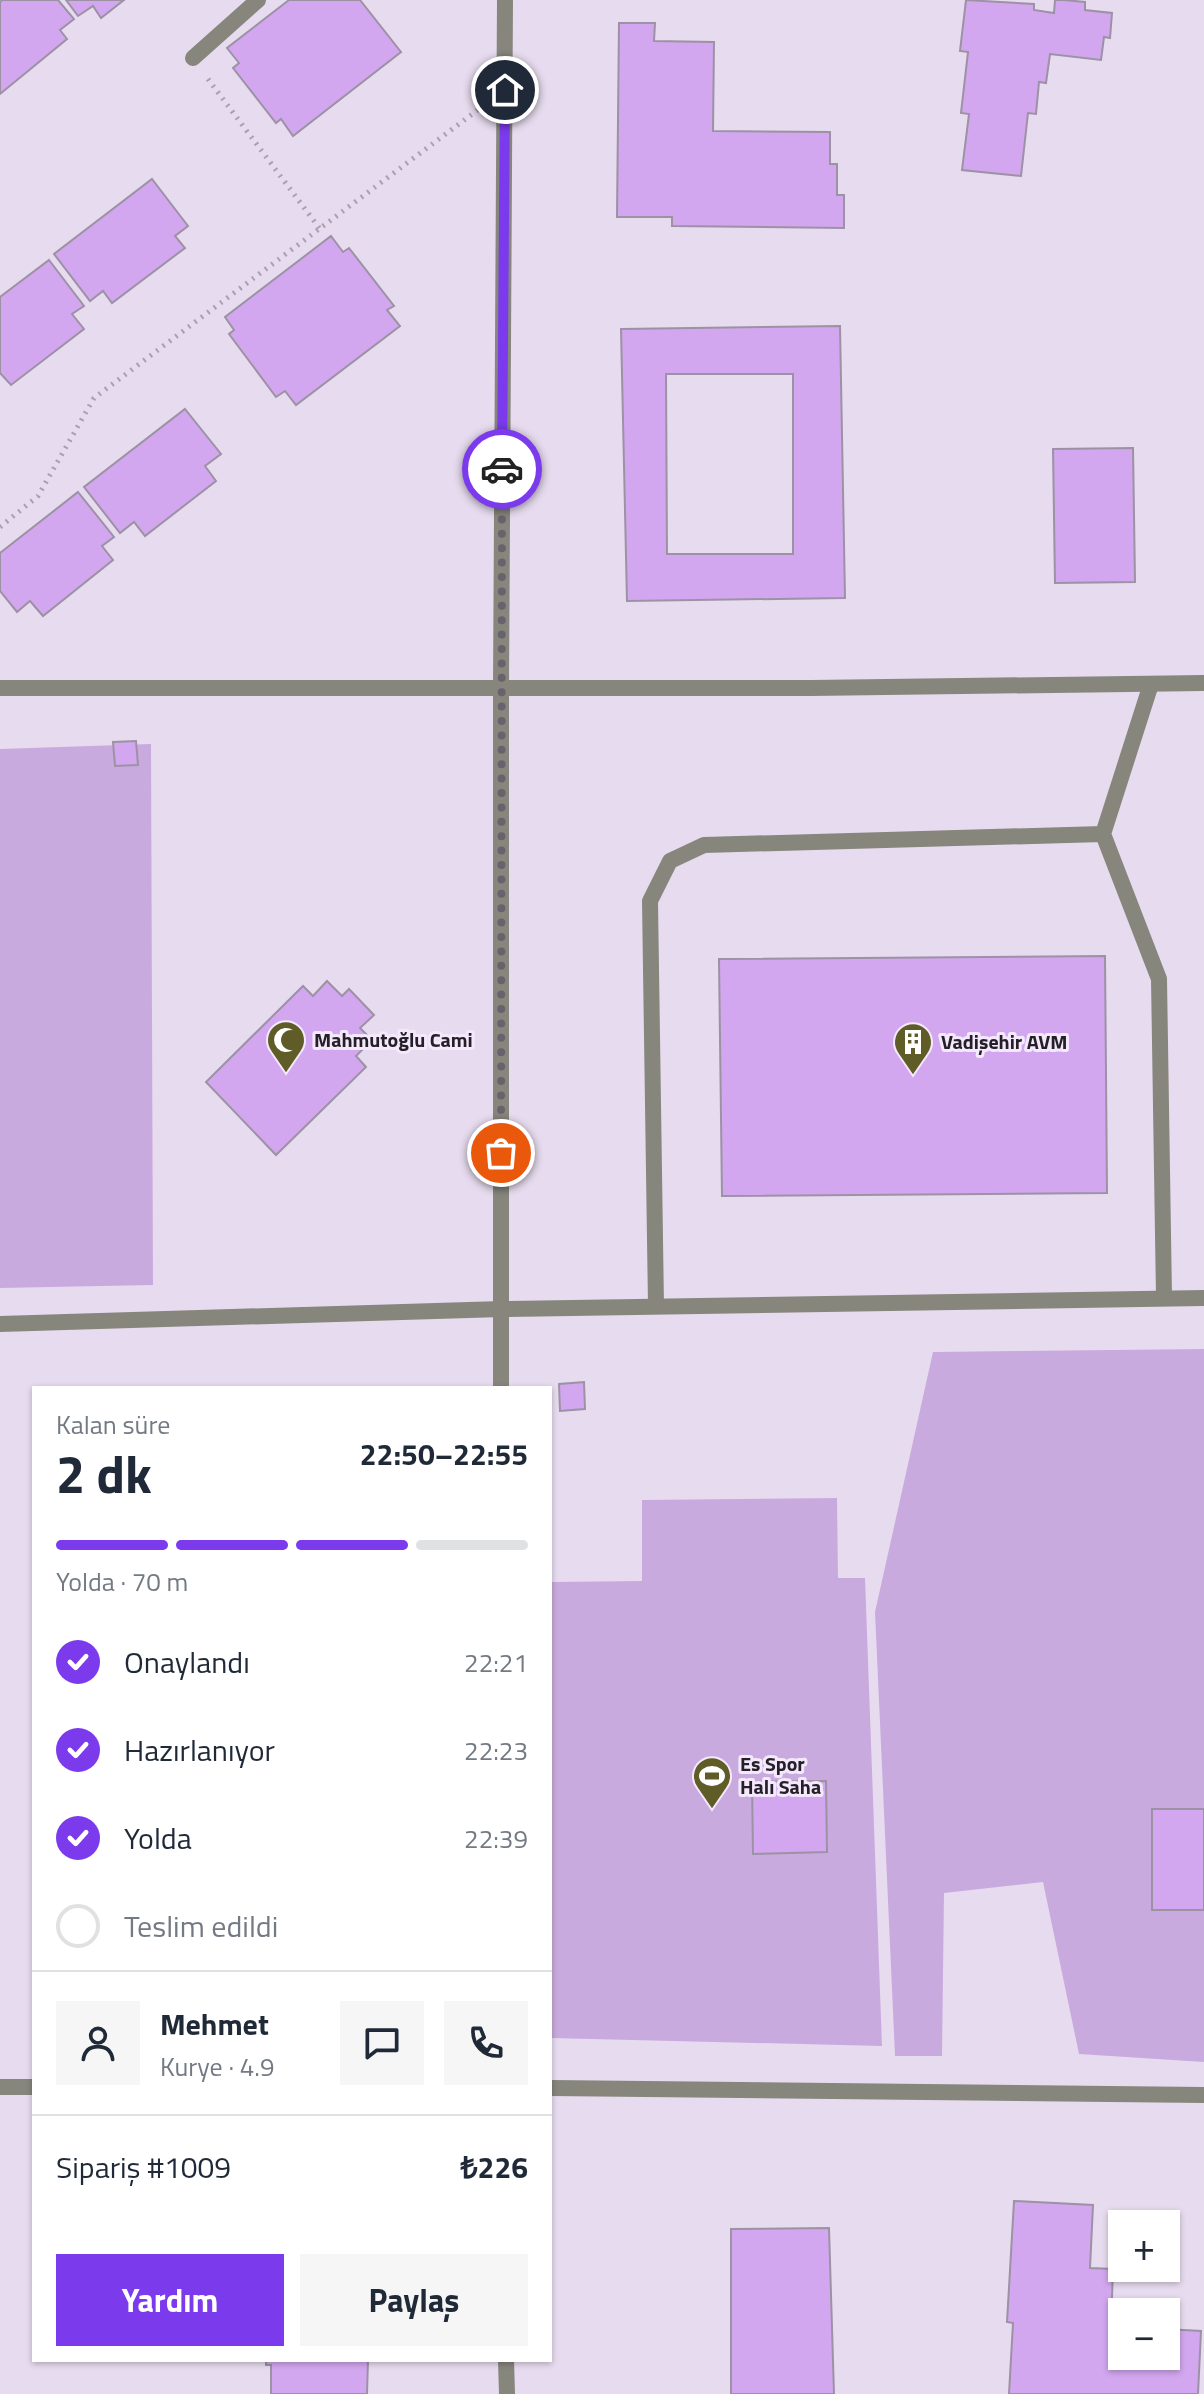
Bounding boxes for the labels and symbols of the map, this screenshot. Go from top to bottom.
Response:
pin [471,56,539,124]
courier [462,429,542,509]
mosque icon: Mahmutoğlu Cami [265,1019,307,1074]
building icon: Vadişehir AVM [892,1021,934,1076]
place label: Mahmutoğlu Cami [314,1024,473,1055]
place label: Vadişehir AVM [941,1026,1067,1057]
pin [467,1119,535,1187]
place label: Es Spor Halı Saha [740,1748,821,1802]
sports icon: Es Spor Halı Saha [691,1755,733,1810]

